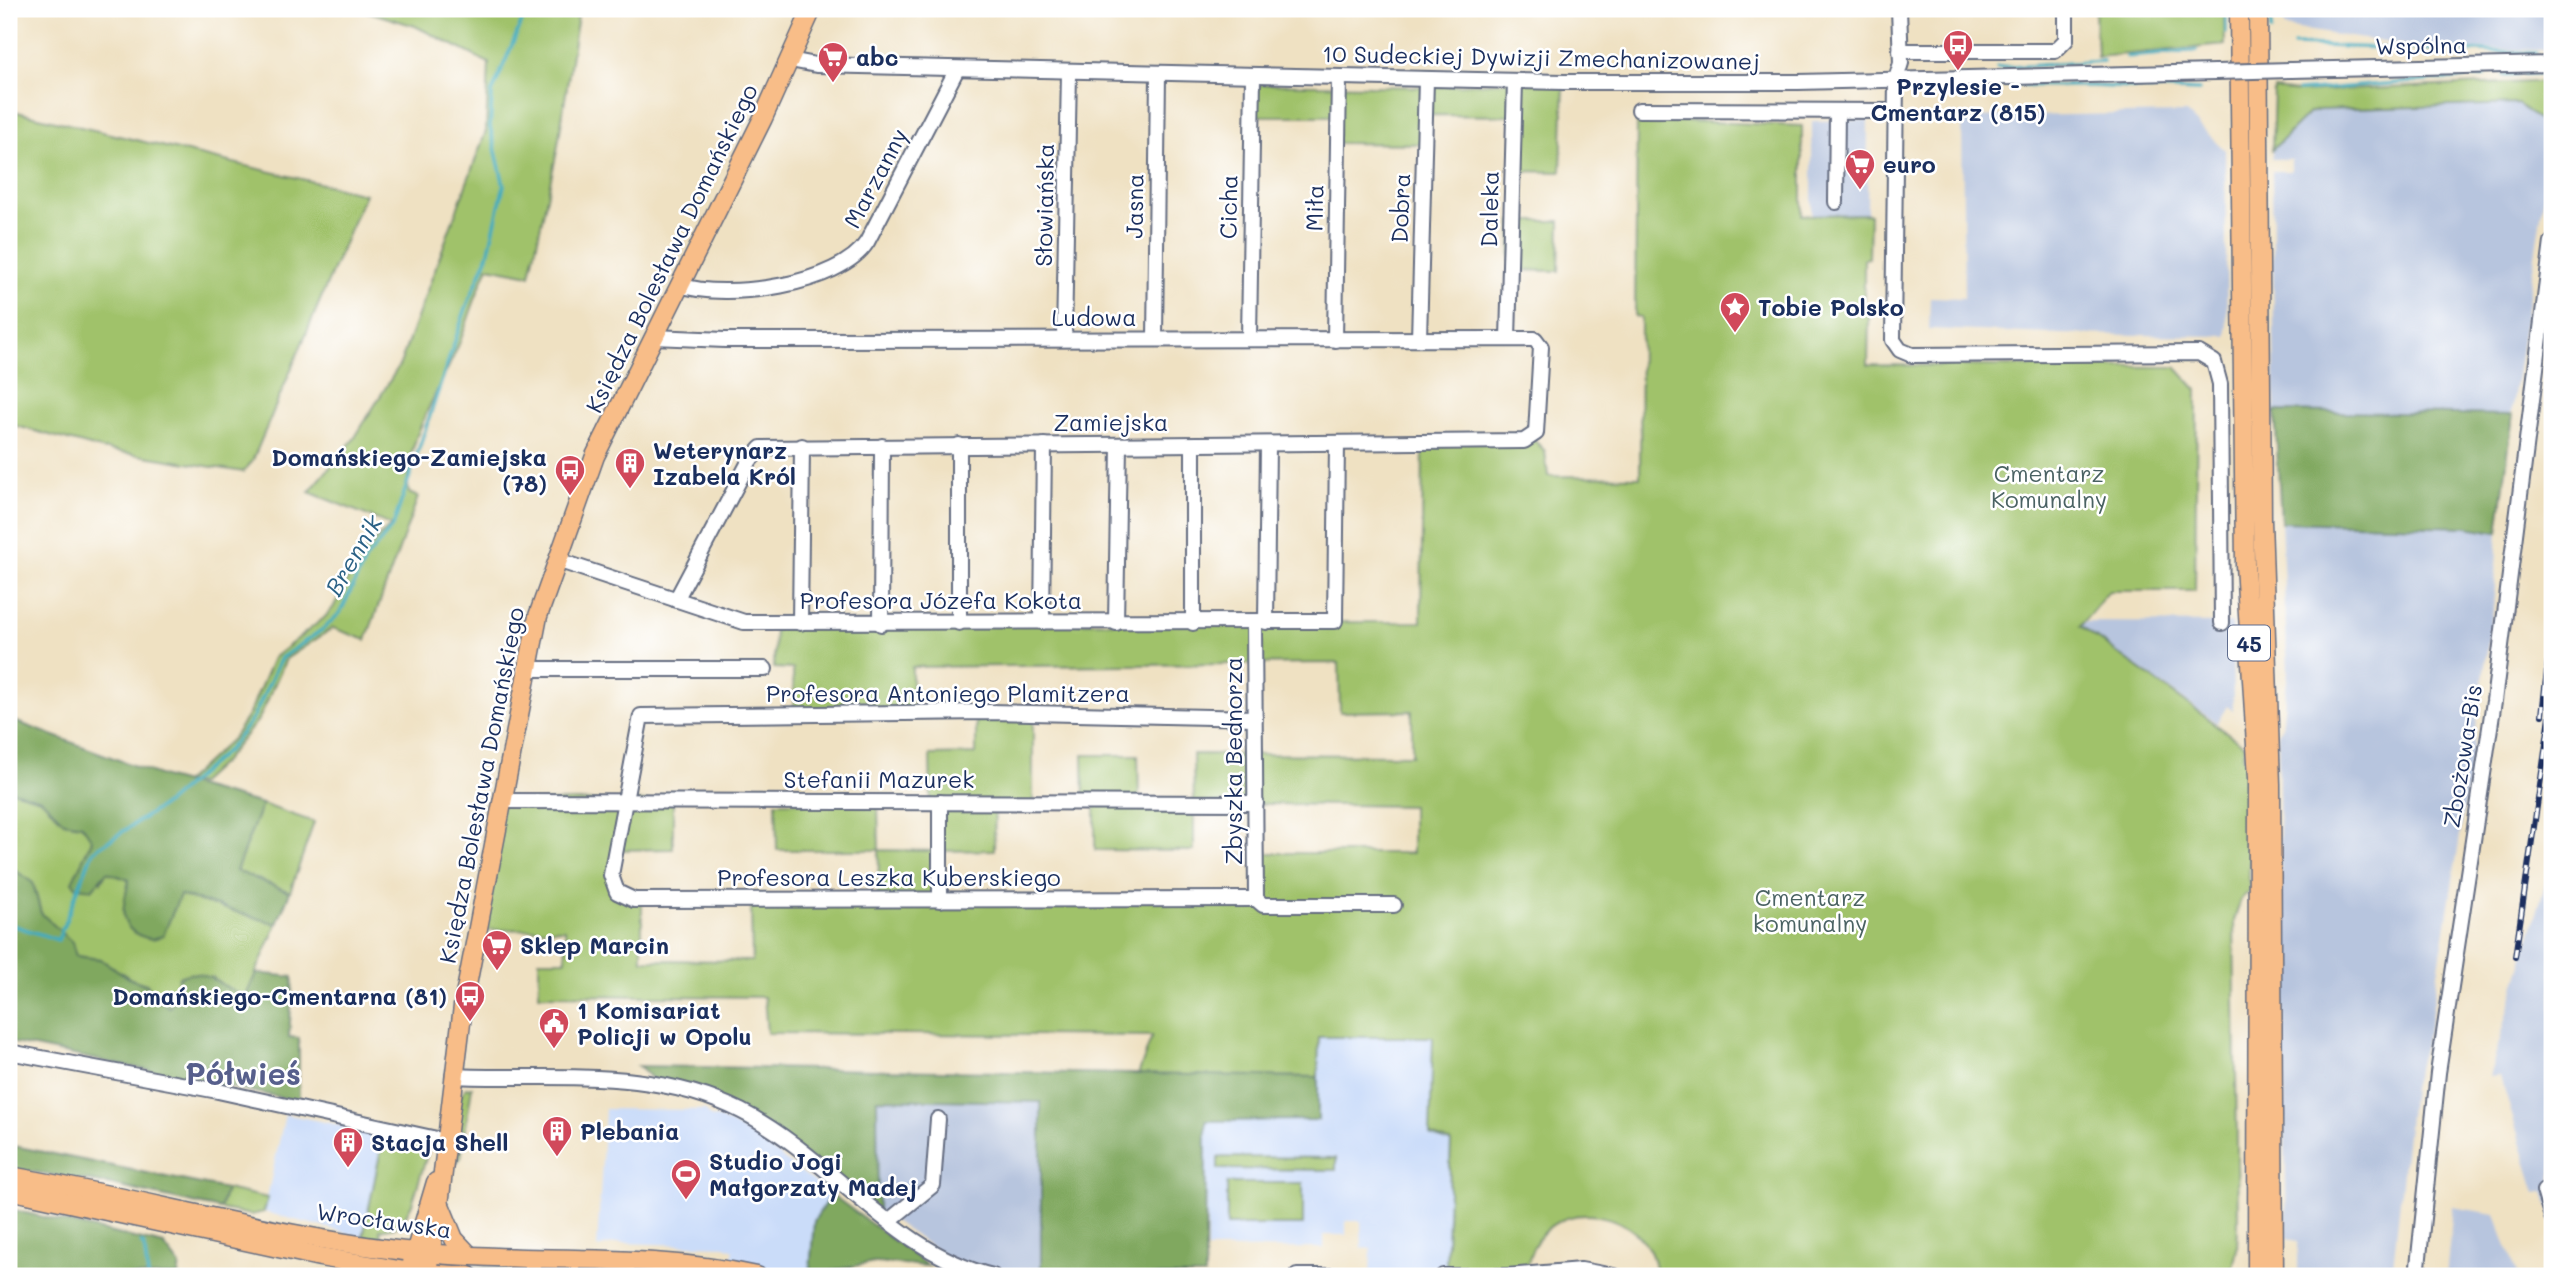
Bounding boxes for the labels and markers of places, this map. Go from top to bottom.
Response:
bus stop icon: Przylesie - Cmentarz (815) [1941,28,1975,72]
supermarket icon: abc [816,40,850,84]
place label: abc [856,42,899,72]
place label: Przylesie - Cmentarz (815) [1870,71,2046,127]
supermarket icon: euro [1843,147,1877,191]
place label: euro [1883,149,1936,179]
place icon: Tobie Polsko [1718,290,1752,334]
place label: Tobie Polsko [1758,292,1904,322]
place label: Weterynarz Izabela Król [653,435,796,491]
place label: Domańskiego-Zamiejska (78) [271,442,547,498]
building icon: Weterynarz Izabela Król [613,446,647,490]
bus stop icon: Domańskiego-Zamiejska (78) [553,453,587,497]
supermarket icon: Sklep Marcin [480,928,514,972]
place label: Sklep Marcin [520,930,669,960]
bus stop icon: Domańskiego-Cmentarna (81) [453,979,487,1023]
place label: Domańskiego-Cmentarna (81) [112,981,447,1011]
place label: 1 Komisariat Policji w Opolu [577,995,752,1051]
public building icon: 1 Komisariat Policji w Opolu [537,1006,571,1050]
building icon: Plebania [540,1114,574,1158]
place label: Plebania [580,1116,679,1146]
building icon: Stacja Shell [331,1125,365,1169]
place label: Stacja Shell [371,1127,508,1157]
place label: Studio Jogi Małgorzaty Madej [709,1146,917,1202]
sports icon: Studio Jogi Małgorzaty Madej [669,1157,703,1201]

